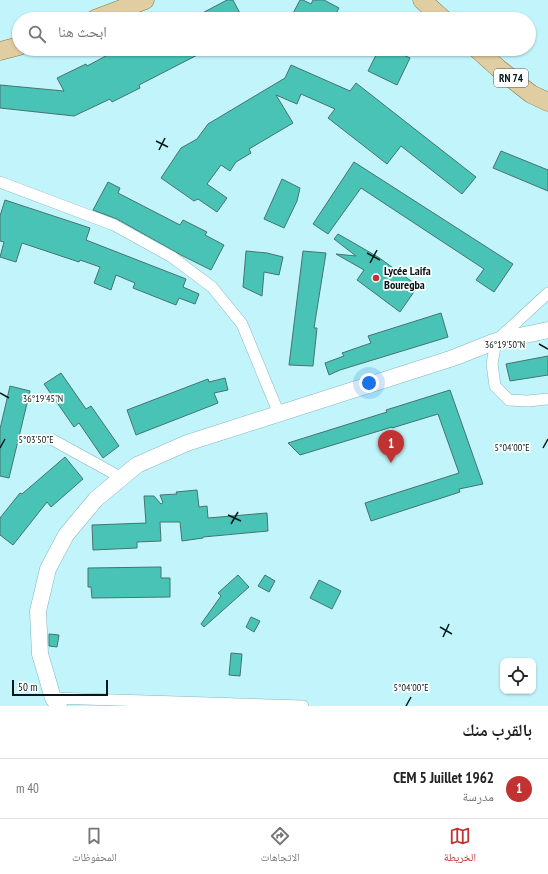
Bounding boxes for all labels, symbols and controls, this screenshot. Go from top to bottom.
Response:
search box [12,12,536,56]
text: ابحث هنا [58,22,107,41]
icon: search [26,23,48,45]
road number: RN 74 [494,69,528,87]
place label: Lycée Laifa Bouregba [384,263,431,292]
marker: Lycée Laifa Bouregba [371,273,381,283]
text: 36°19'50"N [485,338,525,351]
your location [359,373,379,393]
text: 36°19'45"N [23,392,63,405]
pin: 1 [378,430,404,463]
text: 5°03'50"E [19,433,53,446]
text: 5°04'00"E [495,441,529,454]
map controls [500,658,536,694]
button: locate [500,658,536,694]
scale bar [12,678,108,697]
text: 50 m [18,680,37,694]
text: 5°04'00"E [394,681,428,694]
text: بالقرب منك [462,719,532,741]
text: CEM 5 Juillet 1962 [393,768,494,787]
text: 40 m [16,780,39,797]
text: 1 [516,780,522,797]
text: مدرسة [462,788,494,805]
tab: المحفوظات [72,825,117,868]
tab: الاتجاهات [261,825,300,868]
tab: الخريطة [444,825,476,868]

